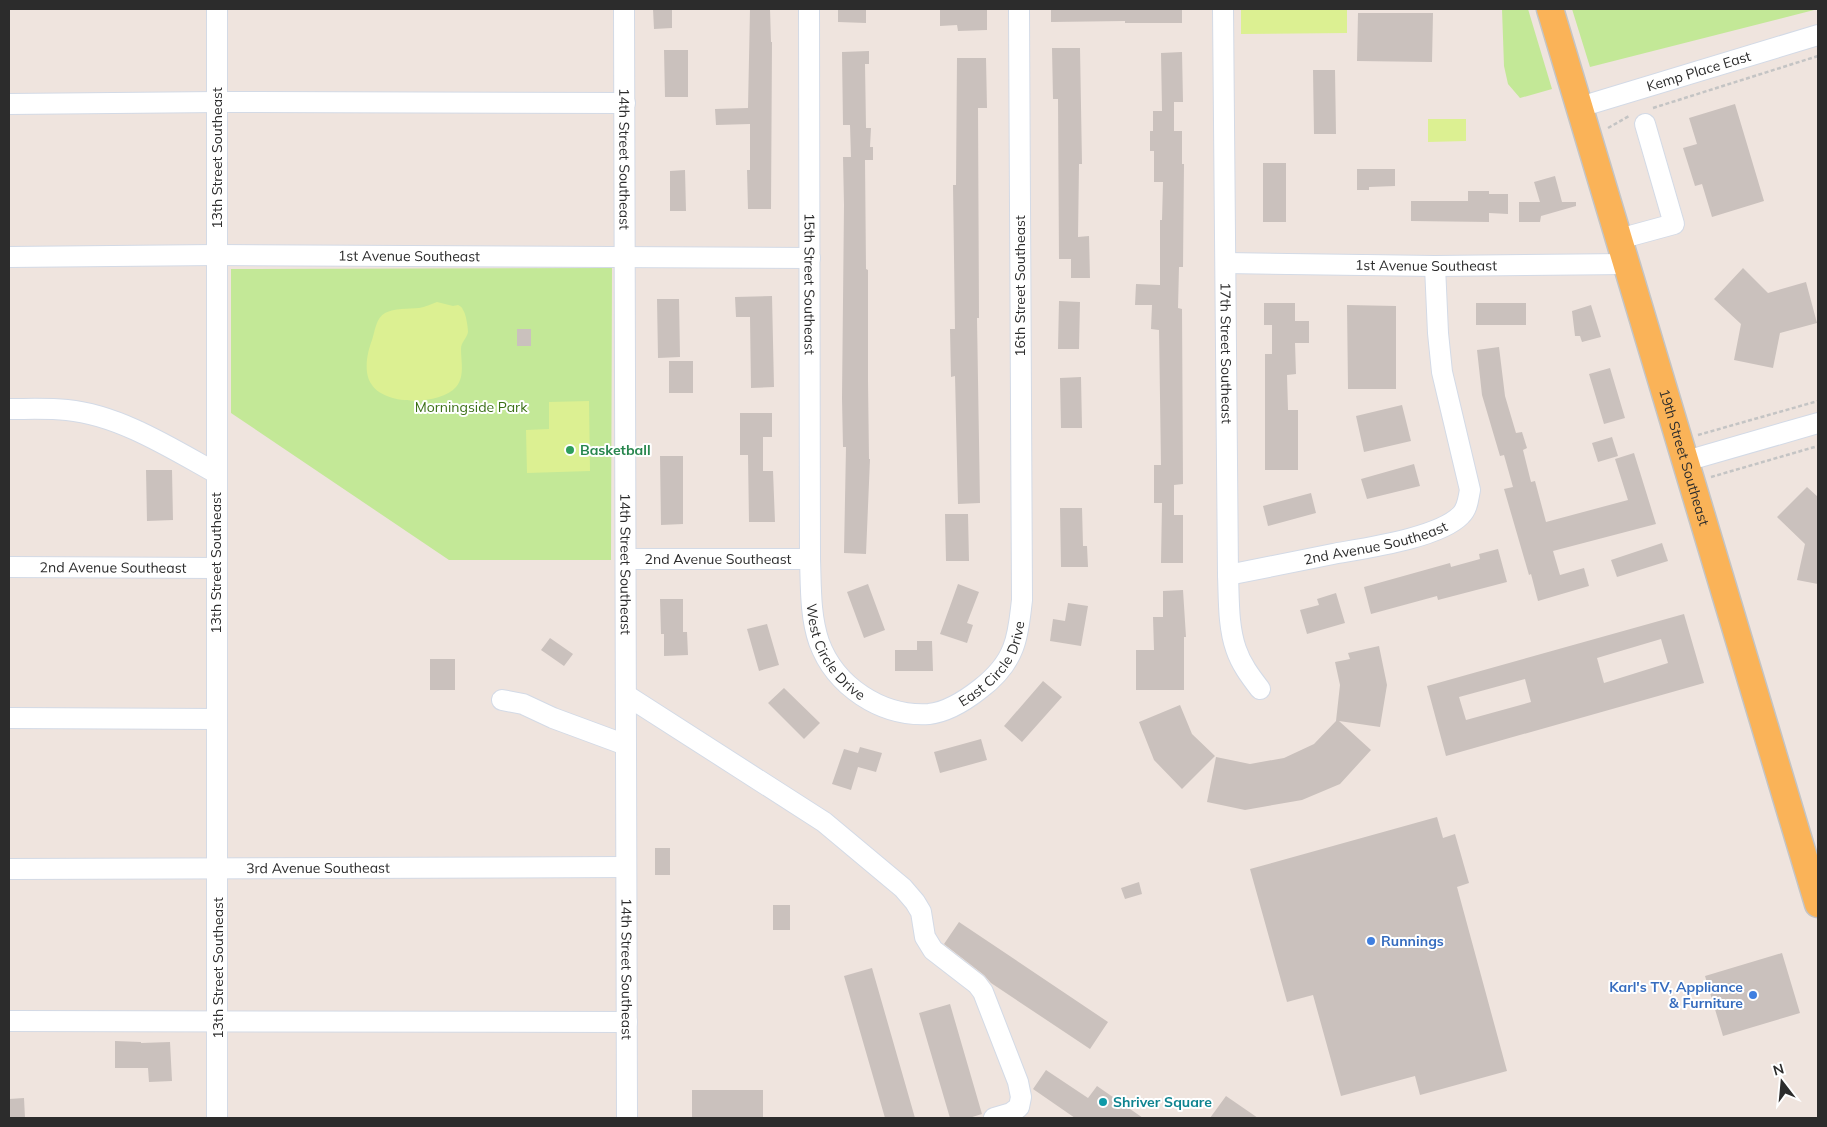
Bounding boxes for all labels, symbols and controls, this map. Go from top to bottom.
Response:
street label: Kemp Place East [1644,47,1753,95]
street label: 13th Street Southeast [208,87,226,229]
street label: 14th Street Southeast [615,88,634,230]
street label: 15th Street Southeast [800,213,819,355]
street label: 16th Street Southeast [1011,215,1029,357]
street label: 1st Avenue Southeast [338,247,480,265]
street label: 1st Avenue Southeast [1355,256,1497,275]
street label: 17th Street Southeast [1216,282,1236,424]
street label: 19th Street Southeast [1655,387,1713,528]
park label: Morningside Park [415,398,528,416]
place label: Basketball [580,441,651,459]
marker: Basketball [564,444,576,456]
street label: 13th Street Southeast [207,492,225,634]
street label: 14th Street Southeast [616,493,635,635]
street label: 2nd Avenue Southeast [1302,517,1450,569]
street label: 2nd Avenue Southeast [645,550,792,568]
street label: 2nd Avenue Southeast [40,558,187,577]
street label: West Circle Drive [803,602,869,704]
street label: East Circle Drive [955,620,1028,710]
street label: 3rd Avenue Southeast [246,859,390,877]
street label: 13th Street Southeast [209,897,227,1039]
street label: 14th Street Southeast [617,898,636,1040]
place label: Runnings [1381,932,1444,950]
marker: Runnings [1365,935,1377,947]
place label: Karl's TV, Appliance & Furniture [1609,978,1743,1012]
marker: Karl's TV, Appliance & Furniture [1747,989,1759,1001]
north arrow [1757,1057,1807,1107]
text: N [1771,1059,1786,1080]
place label: Shriver Square [1113,1093,1212,1111]
marker: Shriver Square [1097,1096,1109,1108]

